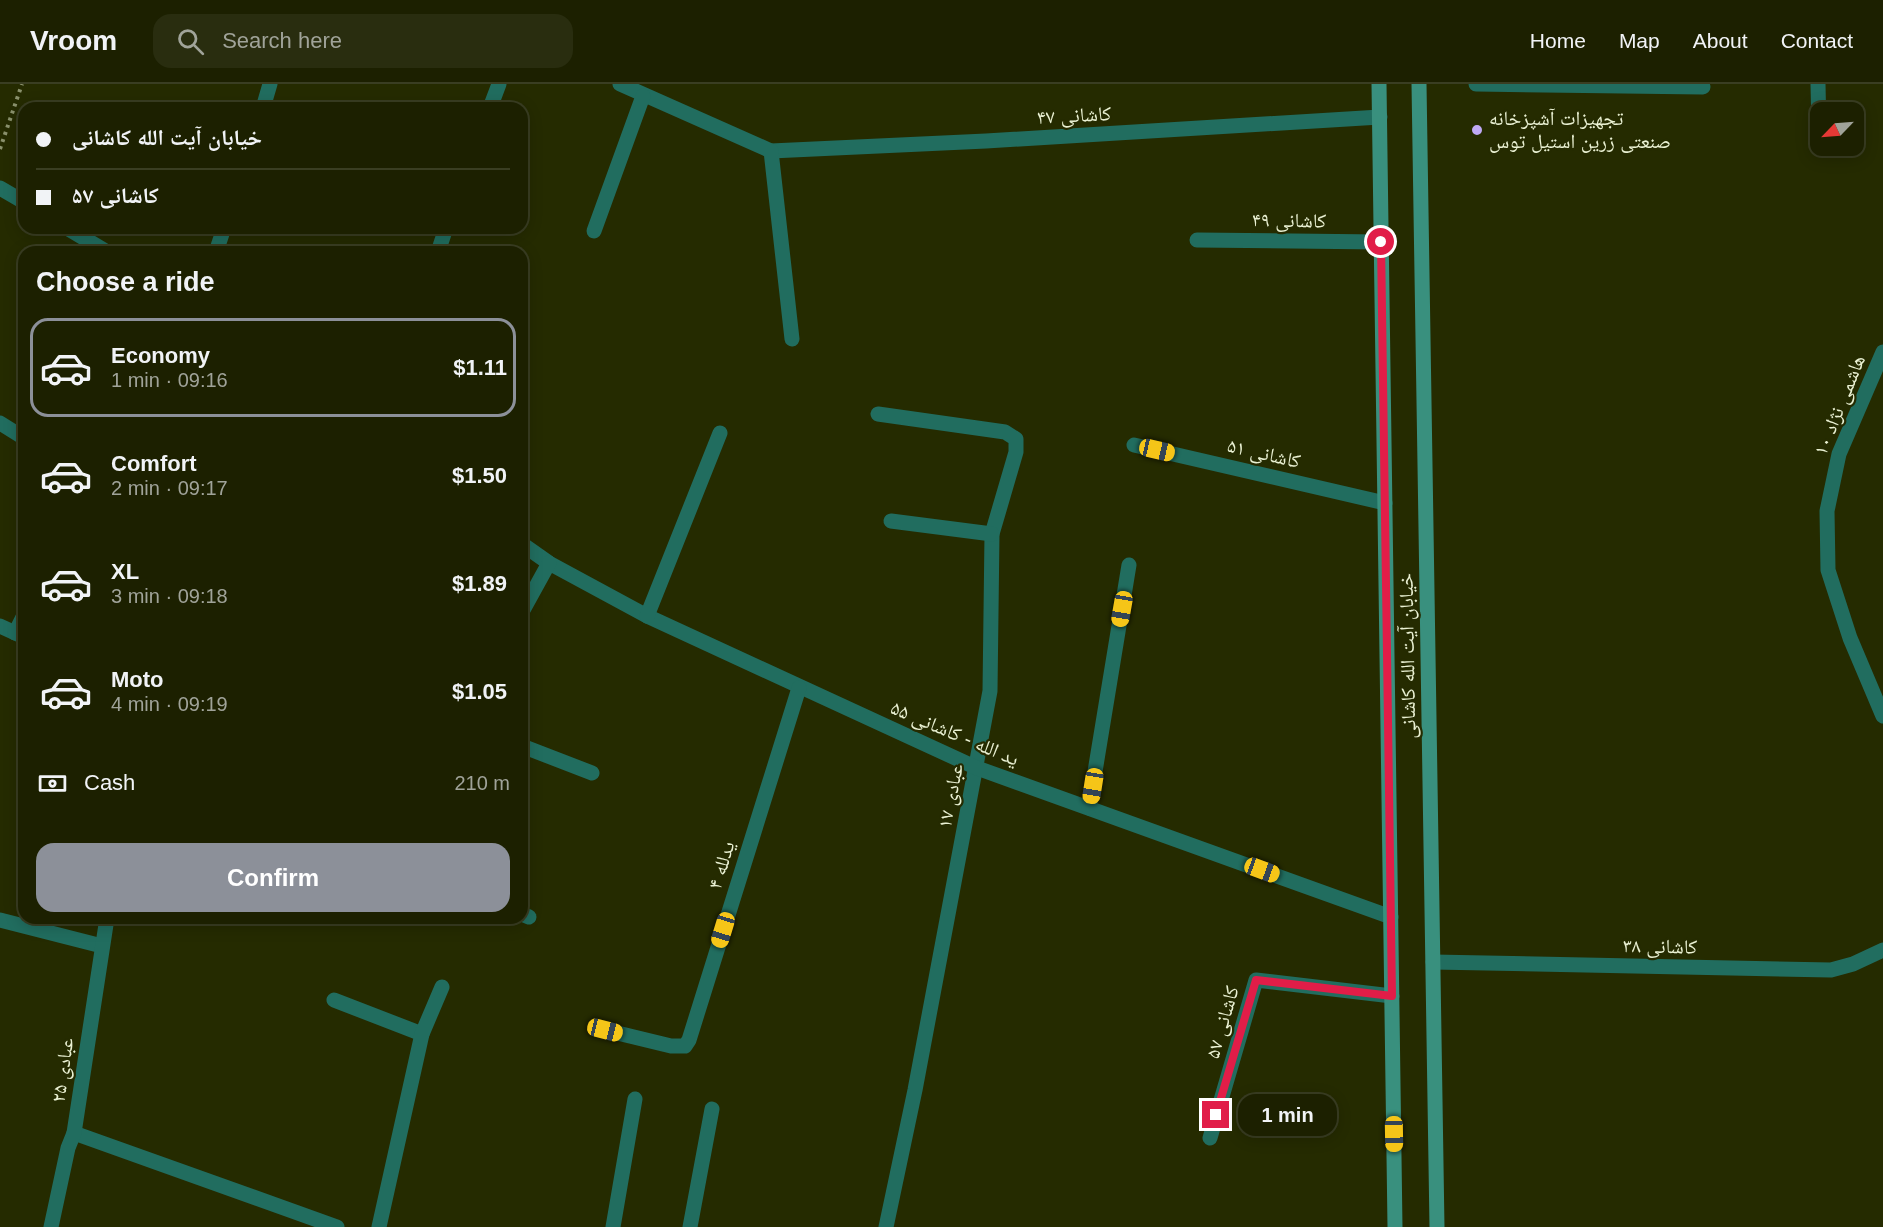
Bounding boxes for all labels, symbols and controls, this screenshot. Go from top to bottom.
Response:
search box [153,14,573,68]
text: Vroom [30,25,117,56]
icon: search [174,25,207,58]
text: Search here [222,28,342,53]
text: Home [1530,29,1586,52]
text: Map [1619,29,1660,52]
text: About [1693,29,1748,52]
text: Contact [1781,29,1853,52]
street label: کاشانی ۴۷ [1036,102,1112,129]
north arrow [1810,102,1864,156]
map controls [1810,102,1864,156]
place label: تجهیزات آشپزخانه صنعتی زرین استیل توس [1489,107,1671,153]
marker: تجهیزات آشپزخانه صنعتی زرین استیل توس [1470,123,1484,137]
text: خیابان آیت الله کاشانی [72,125,262,150]
text: کاشانی ۵۷ [72,183,159,208]
street label: کاشانی ۴۹ [1252,208,1326,233]
route start [1367,228,1394,255]
text: Choose a ride [36,267,215,297]
icon: car [39,341,93,395]
text: Economy [111,343,210,368]
street label: هاشمی نژاد ۱۰ [1809,352,1870,459]
text: $1.11 [453,355,507,380]
text: 1 min · 09:16 [111,369,228,391]
street label: کاشانی ۵۱ [1225,434,1303,473]
car [1137,437,1177,463]
icon: car [39,449,93,503]
text: Comfort [111,451,197,476]
text: $1.50 [452,463,507,488]
text: 2 min · 09:17 [111,477,228,499]
icon: car [39,557,93,611]
text: XL [111,559,139,584]
text: $1.89 [452,571,507,596]
street label: خیابان آیت الله کاشانی [1395,573,1420,739]
text: 3 min · 09:18 [111,585,228,607]
car [1110,590,1134,628]
icon: car [39,665,93,719]
text: Moto [111,667,164,692]
text: $1.05 [452,679,507,704]
text: 4 min · 09:19 [111,693,228,715]
street label: ید الله - کاشانی ۵۵ [887,696,1022,771]
street label: عبادی ۱۷ [933,762,968,830]
icon: cash [36,767,69,800]
car [1081,767,1105,805]
text: Cash [84,770,135,795]
text: 210 m [454,772,510,794]
street label: یدلله ۴ [703,838,739,892]
button: Confirm [36,843,510,912]
car [1242,855,1282,885]
car [709,910,737,950]
street label: کاشانی ۳۸ [1623,934,1697,959]
street label: کاشانی ۵۷ [1201,983,1244,1061]
car [585,1017,625,1043]
street label: عبادی ۲۵ [47,1036,78,1104]
callout: 1 min [1237,1094,1336,1136]
route end [1202,1101,1229,1128]
text: 1 min [1261,1104,1314,1126]
car [1385,1116,1403,1152]

